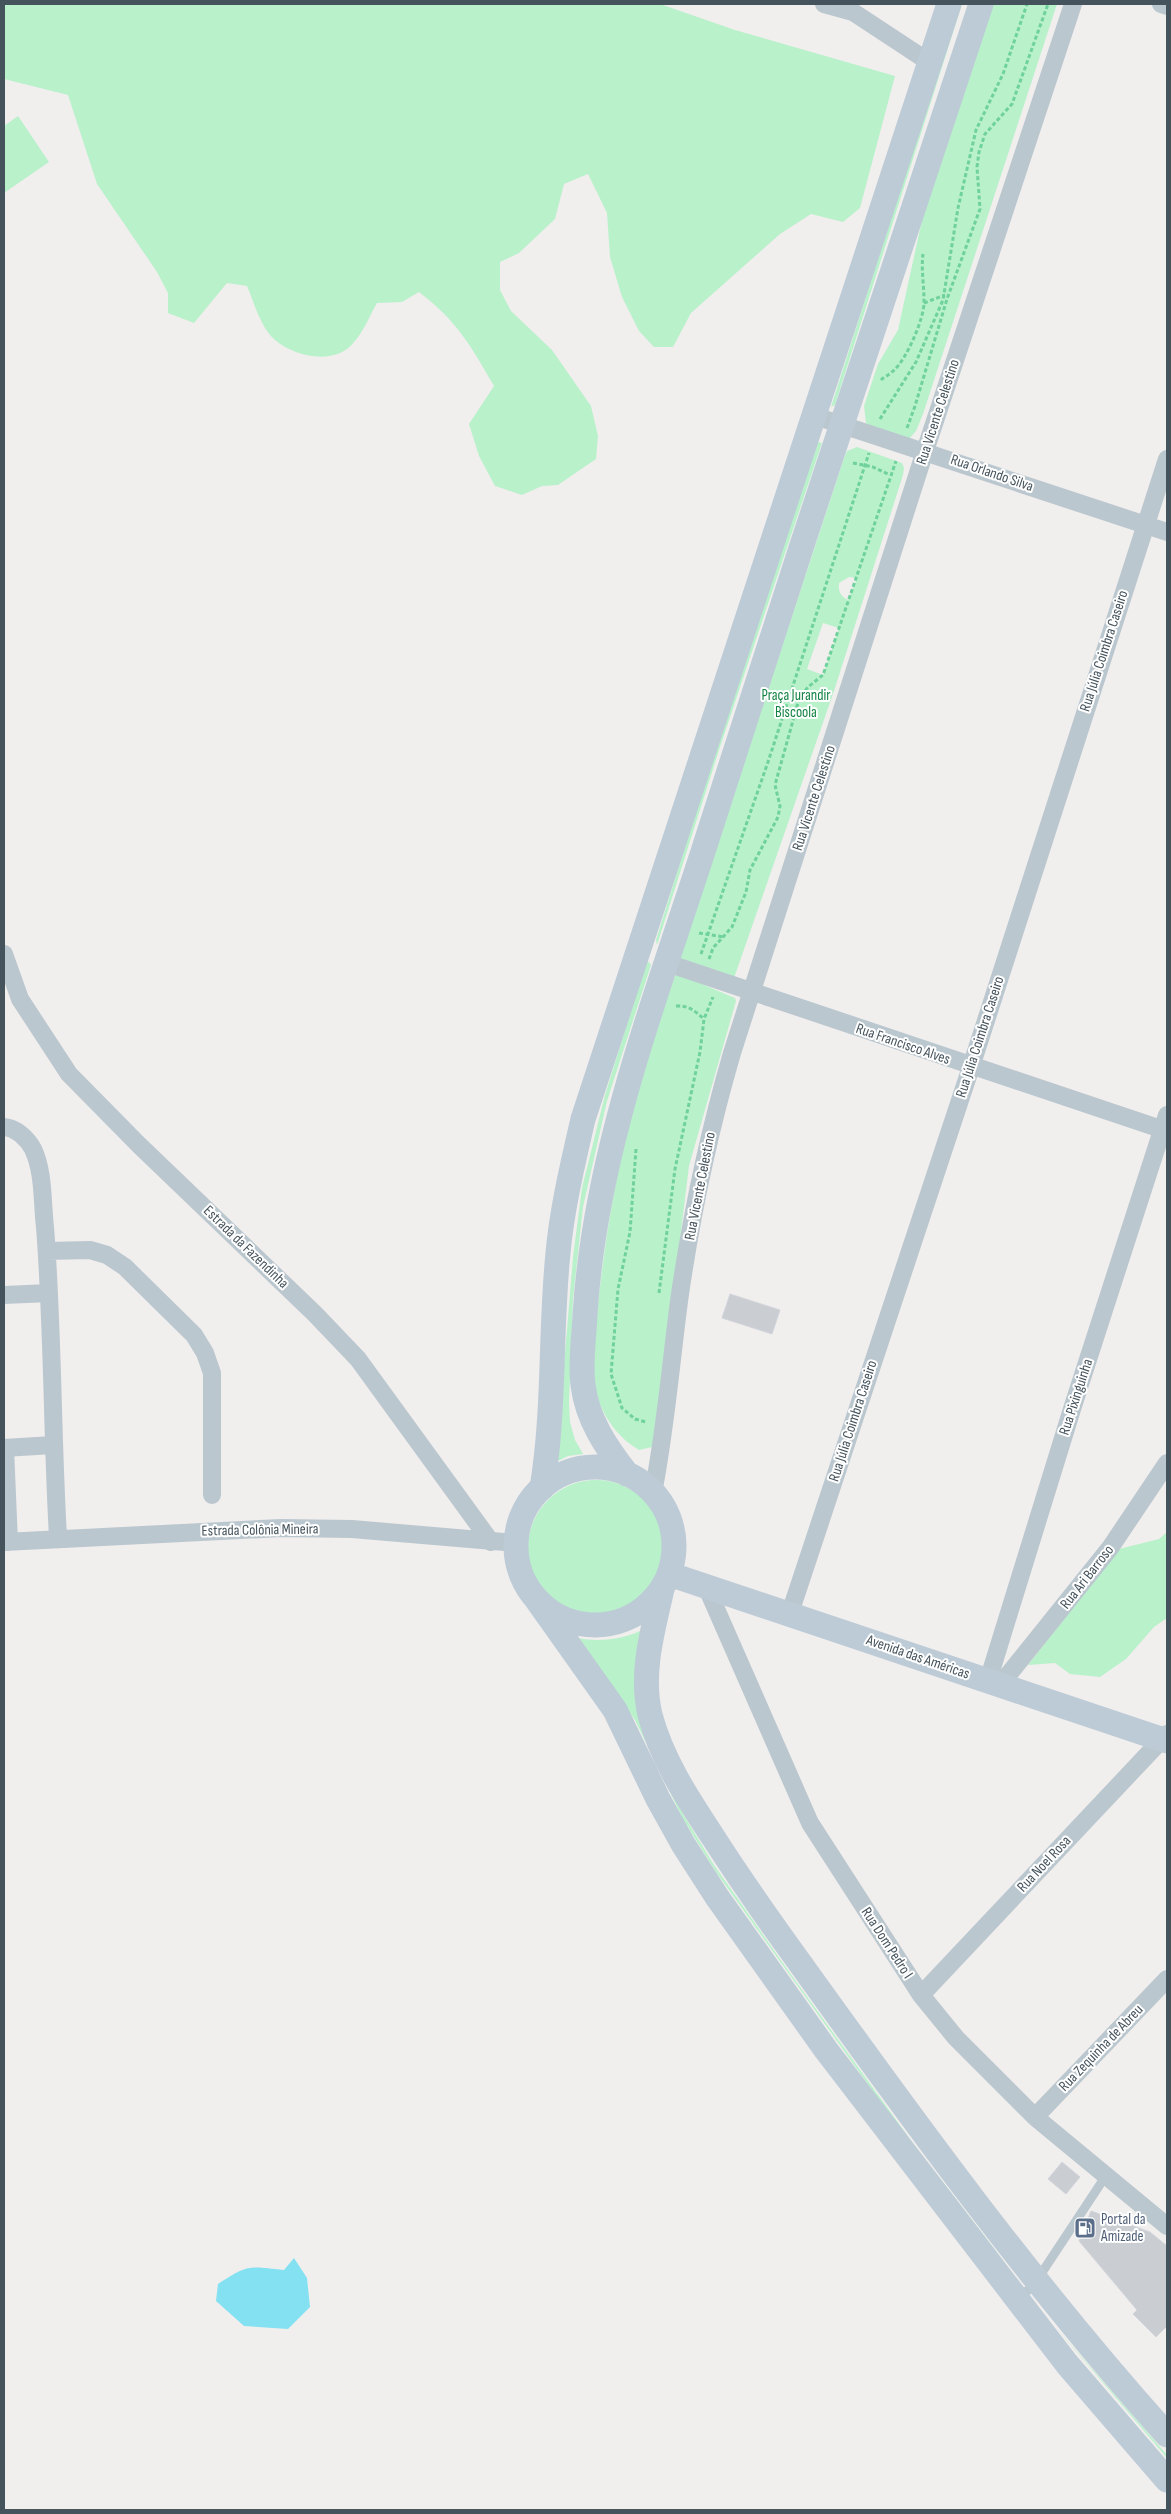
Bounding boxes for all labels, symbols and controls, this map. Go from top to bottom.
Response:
street label: Rua Vicente Celestino [912,357,964,467]
street label: Rua Orlando Silva [948,450,1036,496]
street label: Rua Júlia Coimbra Caseiro [1075,588,1133,714]
park label: Praça Jurandir Biscoola [761,686,831,722]
street label: Rua Vicente Celestino [788,743,840,853]
street label: Rua Júlia Coimbra Caseiro [951,974,1009,1100]
street label: Rua Francisco Alves [853,1019,953,1069]
street label: Rua Vicente Celestino [680,1130,720,1242]
street label: Estrada da Fazendinha [199,1202,293,1293]
street label: Rua Pixinguinha [1055,1356,1097,1437]
street label: Rua Júlia Coimbra Caseiro [824,1358,882,1484]
street label: Estrada Colônia Mineira [201,1519,319,1541]
street label: Rua Ari Barroso [1056,1541,1118,1613]
street label: Avenida das Américas [863,1630,972,1684]
street label: Rua Noel Rosa [1013,1832,1075,1896]
street label: Rua Dom Pedro I [857,1904,917,1982]
street label: Rua Zequinha de Abreu [1055,2001,1147,2095]
place label: Portal da Amizade [1100,2210,1146,2246]
fuel station icon: Portal da Amizade [1073,2216,1097,2240]

